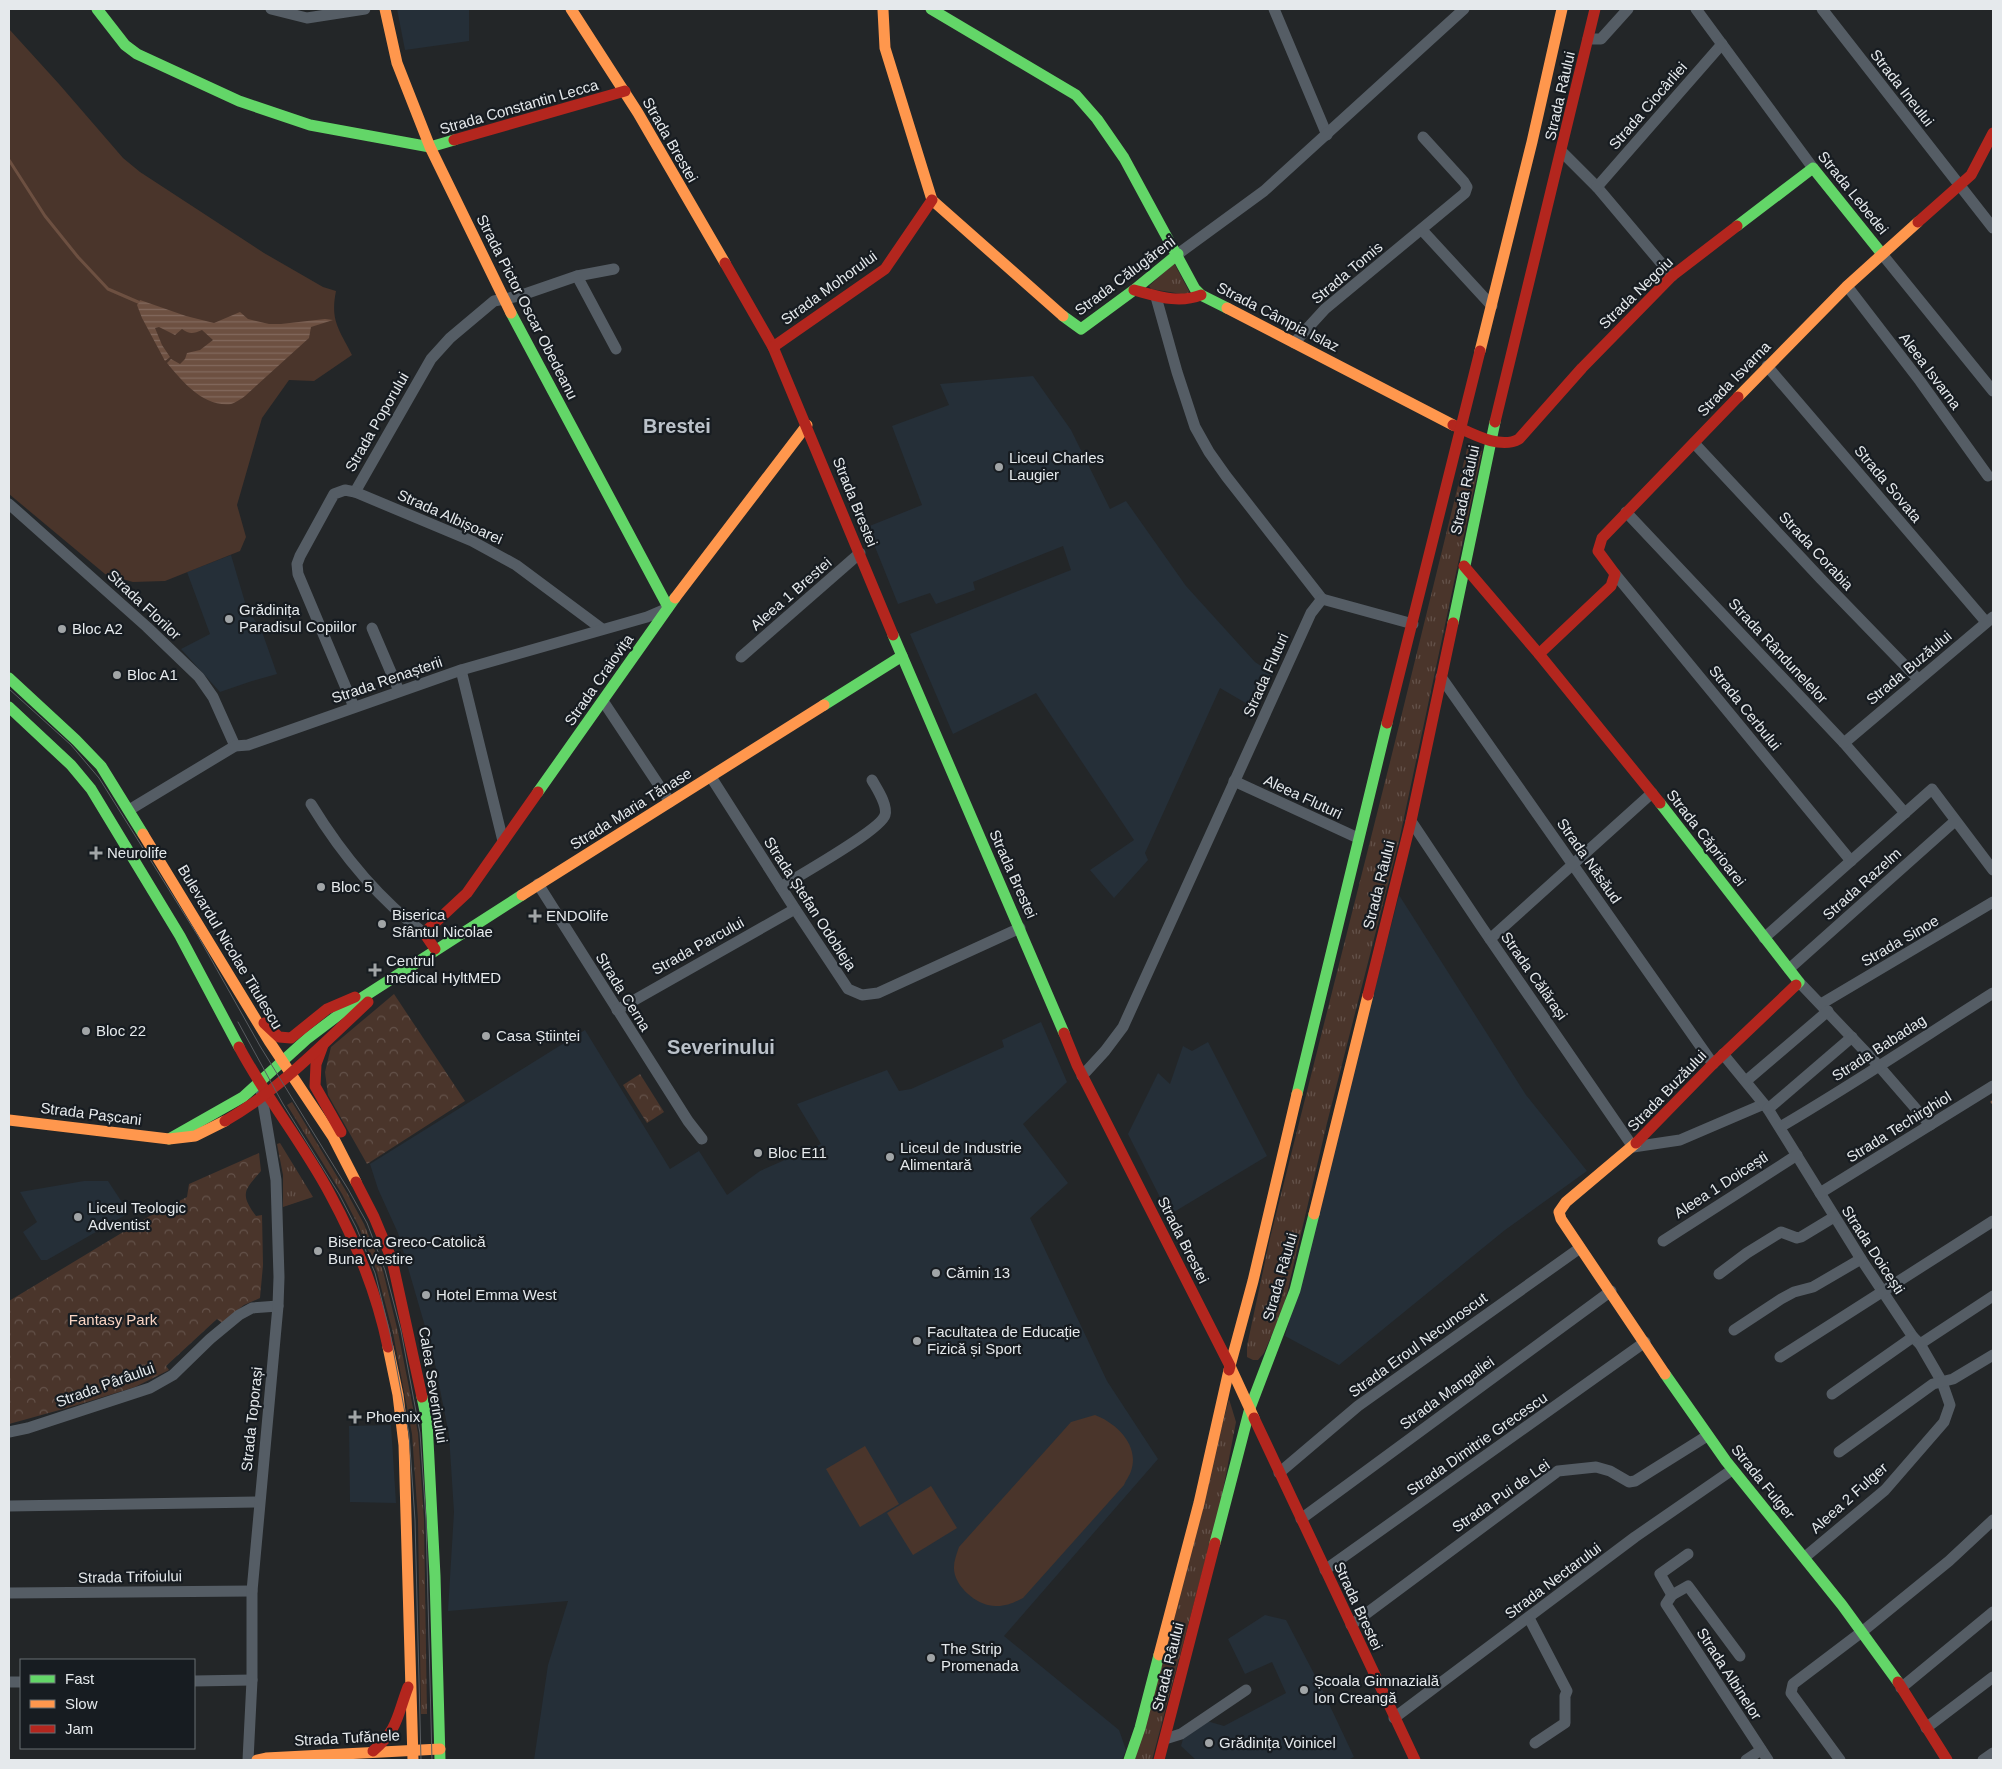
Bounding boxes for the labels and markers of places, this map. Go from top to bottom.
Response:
place label: Liceul Charles Laugier [1009,449,1104,483]
marker: Liceul Charles Laugier [993,461,1005,473]
place label: Grădinița Paradisul Copiilor [239,601,357,635]
marker: Grădinița Paradisul Copiilor [223,613,235,625]
place label: Bloc A2 [72,620,123,637]
marker: Bloc A2 [56,623,68,635]
place label: Bloc A1 [127,666,178,683]
marker: Bloc A1 [111,669,123,681]
place label: Neurolife [107,844,167,861]
marker: Neurolife [89,846,103,860]
place label: Bloc 5 [331,878,373,895]
marker: Bloc 5 [315,881,327,893]
place label: Biserica Sfântul Nicolae [392,906,493,940]
place label: ENDOlife [546,907,609,924]
marker: ENDOlife [528,909,542,923]
marker: Biserica Sfântul Nicolae [376,918,388,930]
place label: Centrul medical HyltMED [386,952,501,986]
marker: Centrul medical HyltMED [368,963,382,977]
place label: Bloc 22 [96,1022,146,1039]
marker: Bloc 22 [80,1025,92,1037]
place label: Casa Științei [496,1027,580,1044]
marker: Casa Științei [480,1030,492,1042]
place label: Liceul de Industrie Alimentară [900,1139,1022,1173]
place label: Bloc E11 [768,1144,827,1161]
marker: Bloc E11 [752,1147,764,1159]
marker: Liceul de Industrie Alimentară [884,1151,896,1163]
place label: Liceul Teologic Adventist [88,1199,187,1233]
marker: Liceul Teologic Adventist [72,1211,84,1223]
place label: Biserica Greco-Catolică Buna Vestire [328,1233,486,1267]
marker: Biserica Greco-Catolică Buna Vestire [312,1245,324,1257]
place label: Cămin 13 [946,1264,1010,1281]
marker: Cămin 13 [930,1267,942,1279]
place label: Hotel Emma West [436,1286,557,1303]
marker: Hotel Emma West [420,1289,432,1301]
place label: Facultatea de Educație Fizică și Sport [927,1323,1080,1357]
marker: Facultatea de Educație Fizică și Sport [911,1335,923,1347]
place label: Phoenix [366,1408,421,1425]
marker: Phoenix [348,1410,362,1424]
place label: The Strip Promenada [941,1640,1019,1674]
marker: The Strip Promenada [925,1652,937,1664]
place label: Școala Gimnazială Ion Creangă [1314,1672,1440,1706]
marker: Școala Gimnazială Ion Creangă [1298,1684,1310,1696]
place label: Grădinița Voinicel [1219,1734,1336,1751]
marker: Grădinița Voinicel [1203,1737,1215,1749]

